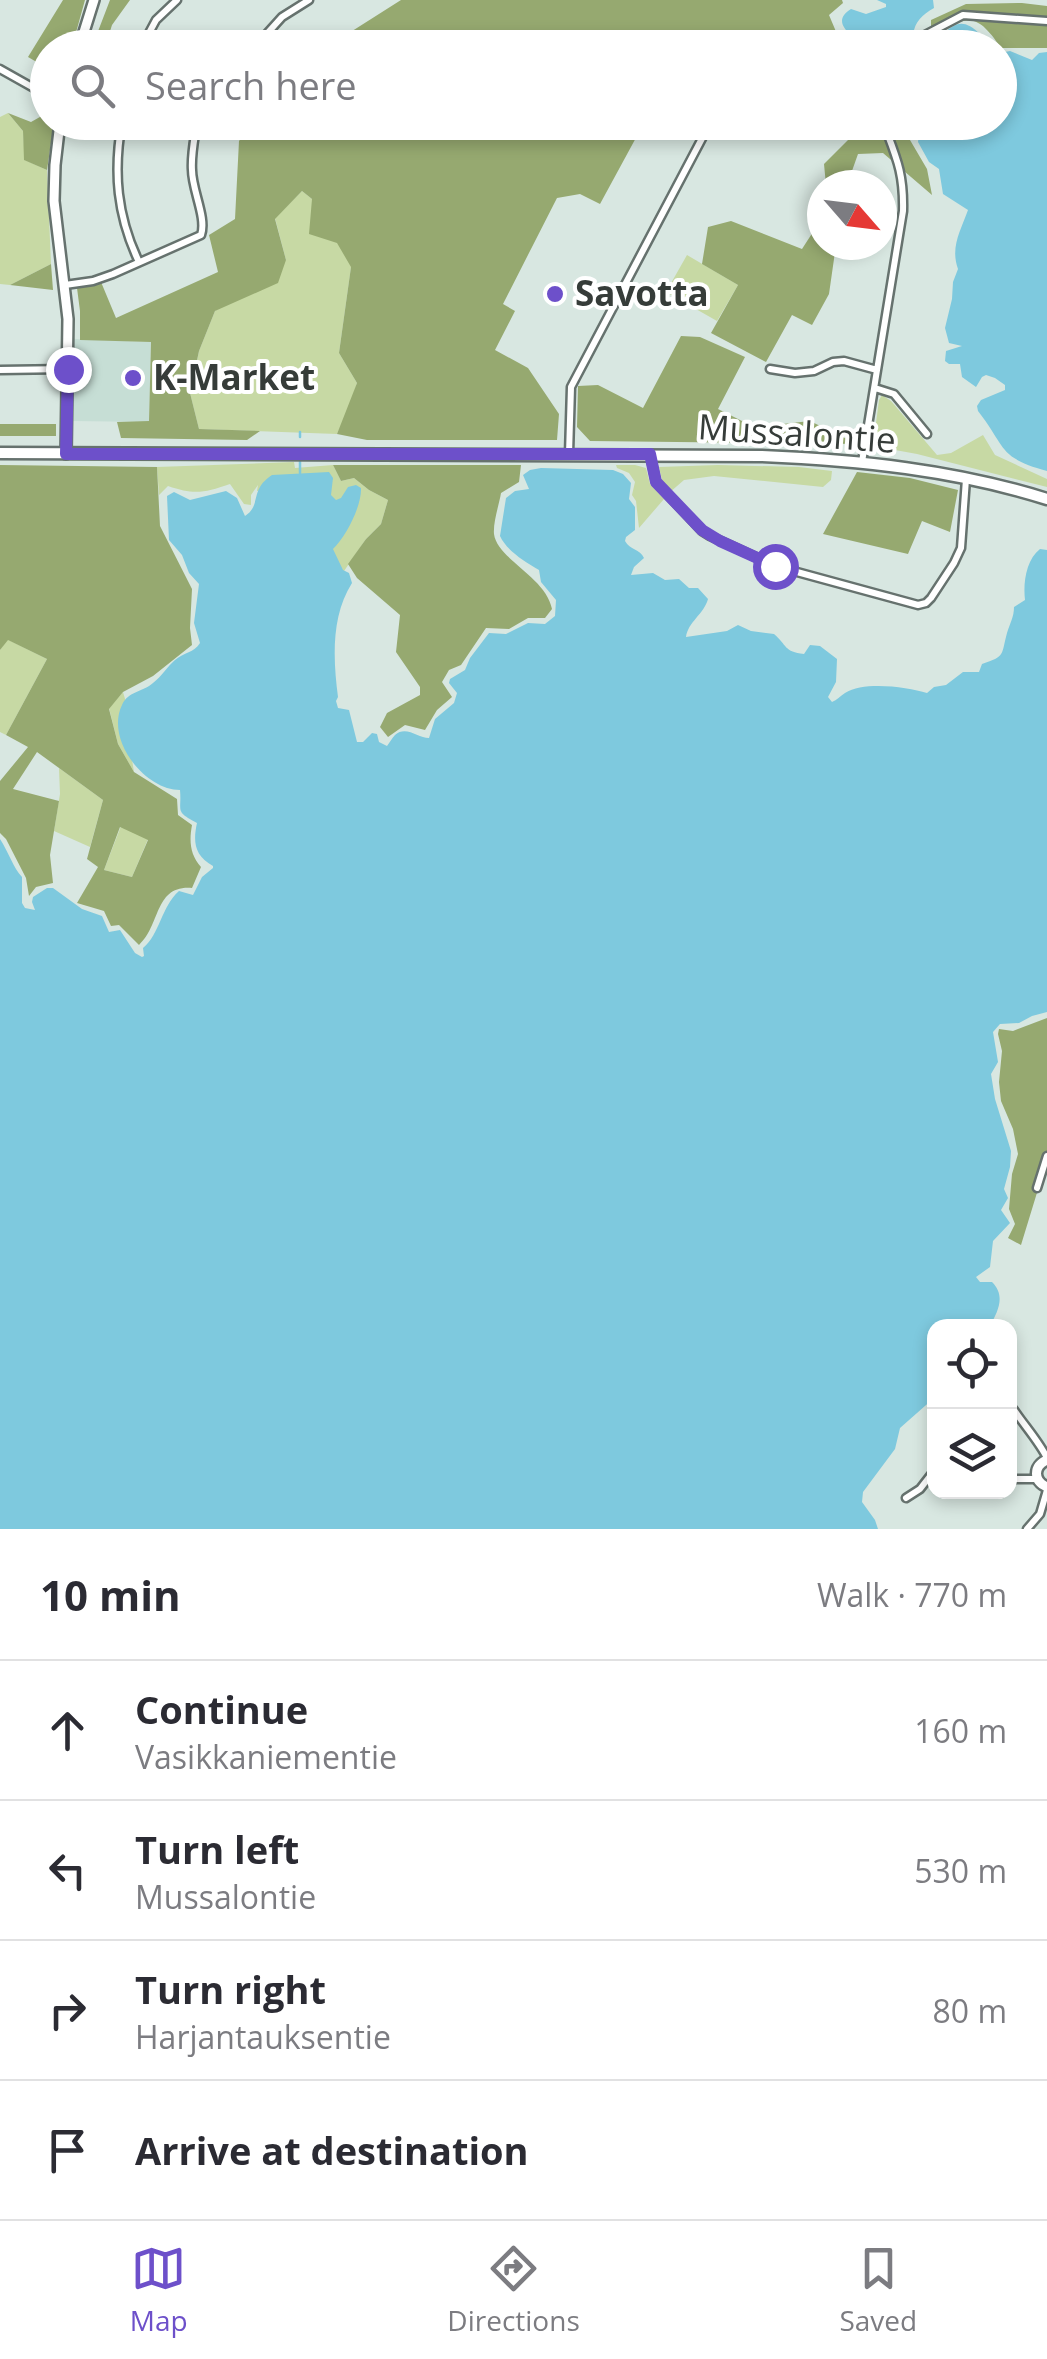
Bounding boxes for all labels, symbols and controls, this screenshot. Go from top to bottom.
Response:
search box [30,30,1017,140]
icon: search [65,58,120,113]
text: Search here [145,59,357,111]
north arrow [807,170,897,260]
place label: Savotta [575,269,709,316]
marker: Savotta [544,283,566,305]
route end [46,347,92,393]
place label: K-Market [153,353,315,400]
marker: K-Market [122,367,144,389]
street label: Mussalontie [697,402,898,463]
route start [753,544,799,590]
map controls [927,1319,1017,1499]
button: locate [927,1319,1017,1409]
button: layers [927,1409,1017,1499]
text: 10 min [40,1566,181,1623]
text: Walk · 770 m [817,1573,1007,1616]
text: Continue [135,1683,308,1735]
icon: ahead [40,1703,95,1758]
text: 160 m [914,1709,1007,1752]
text: Vasikkaniementie [135,1735,397,1778]
text: Turn left [135,1823,299,1875]
icon: left [40,1843,95,1898]
text: 530 m [914,1849,1007,1892]
text: Mussalontie [135,1875,316,1918]
text: Turn right [135,1963,326,2015]
icon: right [40,1983,95,2038]
text: 80 m [932,1989,1007,2032]
text: Harjantauksentie [135,2015,391,2058]
icon: arrive [40,2123,95,2178]
text: Arrive at destination [135,2124,529,2176]
tab: Map [130,2241,188,2339]
tab: Directions [447,2241,580,2339]
tab: Saved [839,2241,917,2339]

